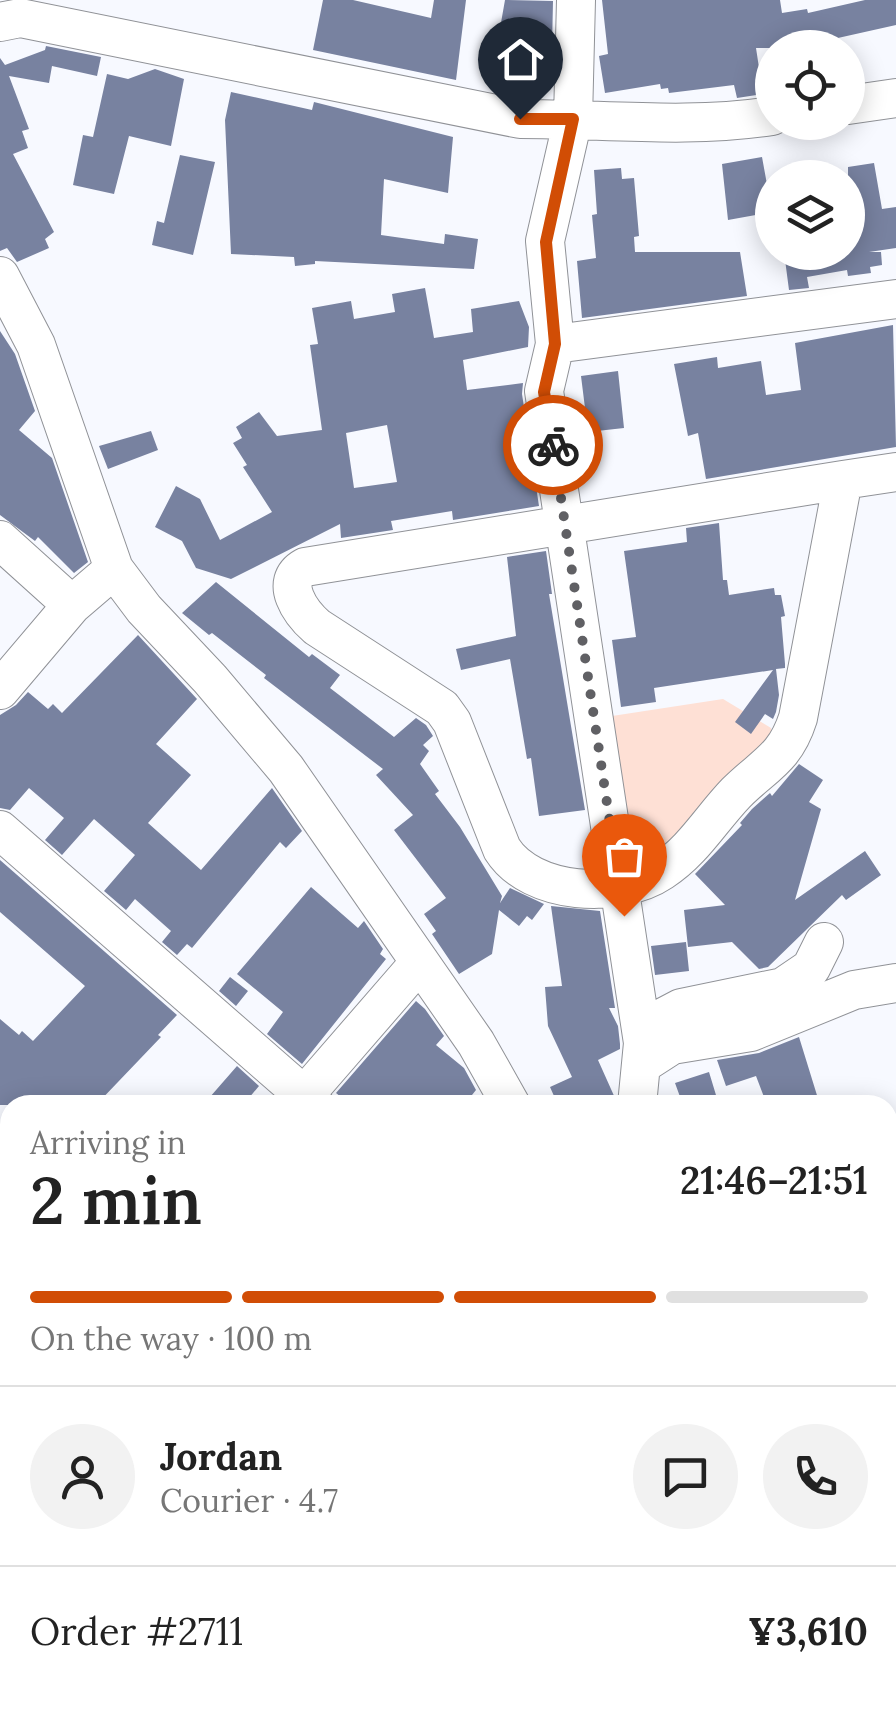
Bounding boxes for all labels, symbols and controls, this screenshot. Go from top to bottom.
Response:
pin [478,17,563,120]
map controls [755,30,865,270]
button: locate [755,30,865,140]
icon: home [493,32,548,87]
button: layers [755,160,865,270]
courier [503,395,603,495]
icon: bike [526,418,581,473]
pin [582,814,667,917]
icon: bag [597,829,652,884]
text: Arriving in [30,1122,186,1163]
text: 21:46–21:51 [680,1156,868,1204]
text: 2 min [30,1159,202,1242]
text: On the way · 100 m [30,1318,312,1359]
button: person [30,1424,135,1529]
button: chat [633,1424,738,1529]
button: phone [763,1424,868,1529]
text: Jordan [160,1432,282,1480]
text: Courier · 4.7 [160,1480,338,1521]
text: Order #2711 [30,1607,243,1655]
text: ¥3,610 [748,1607,868,1655]

